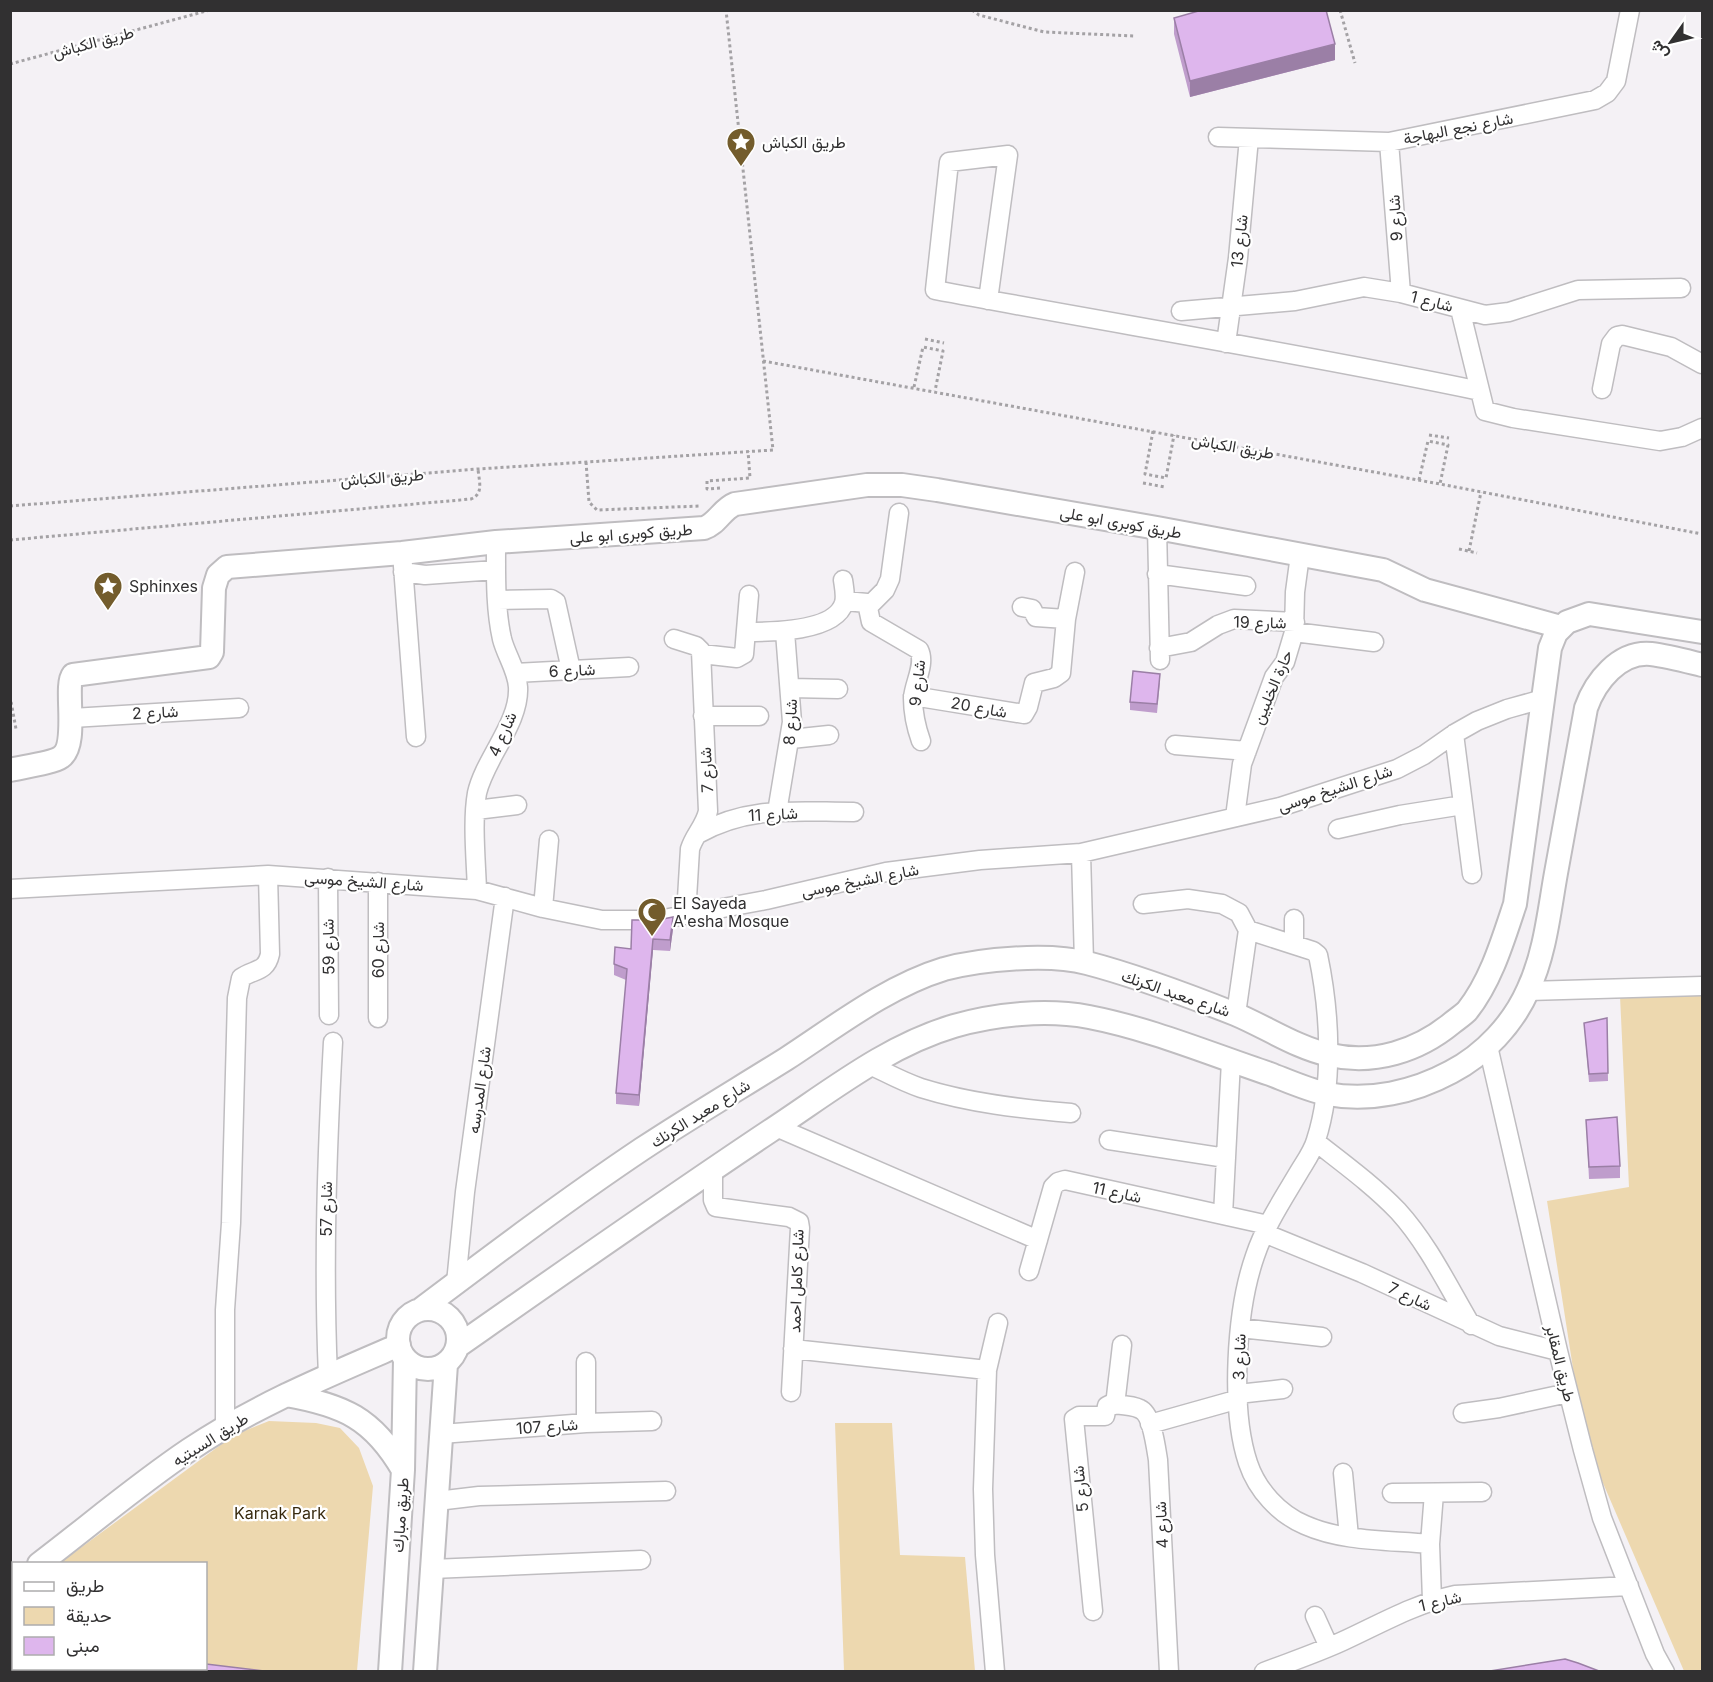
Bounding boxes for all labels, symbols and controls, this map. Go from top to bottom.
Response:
north arrow [1641,12,1701,72]
street label: طريق الكباش [50,22,136,63]
text: ش [1645,37,1672,64]
street label: شارع نجع البهاجة [1401,108,1515,150]
place icon: طريق الكباش [725,126,757,168]
place label: طريق الكباش [762,132,846,153]
street label: شارع 9 [1383,194,1409,242]
street label: شارع 13 [1226,214,1254,269]
street label: شارع 1 [1408,286,1455,318]
street label: طريق الكباش [1190,429,1276,464]
street label: طريق الكباش [340,464,424,491]
street label: طريق كوبرى ابو على [1058,501,1183,544]
street label: طريق كوبرى ابو على [569,519,693,548]
place icon: Sphinxes [92,570,124,612]
place label: Sphinxes [129,576,198,596]
street label: شارع 19 [1233,612,1287,634]
street label: حارة الخلبين [1247,647,1298,728]
street label: شارع 6 [548,659,596,683]
street label: شارع 9 [905,659,931,707]
street label: شارع 20 [949,692,1009,724]
street label: شارع 8 [779,698,803,746]
street label: شارع 2 [131,701,179,725]
street label: شارع 4 [483,708,523,760]
street label: شارع 7 [695,747,719,793]
street label: شارع الشيخ موسى [1275,760,1395,818]
street label: شارع 11 [748,803,798,827]
street label: شارع الشيخ موسى [800,859,921,903]
street label: شارع الشيخ موسى [304,867,424,897]
place label: El Sayeda A'esha Mosque [673,893,789,931]
mosque icon: El Sayeda A'esha Mosque [636,896,668,938]
street label: شارع 59 [318,919,340,975]
street label: شارع 60 [368,922,390,978]
street label: شارع معبد الكرنك [1118,965,1233,1023]
street label: شارع المدرسه [463,1045,497,1135]
street label: شارع معبد الكرنك [647,1074,755,1153]
street label: شارع 11 [1090,1177,1143,1209]
street label: شارع 57 [316,1181,338,1237]
street label: شارع كامل احمد [784,1229,810,1333]
street label: شارع 7 [1384,1277,1435,1317]
street label: طريق المقابر [1541,1321,1580,1404]
street label: شارع 3 [1228,1333,1252,1381]
street label: طريق السبتيه [168,1408,252,1471]
street label: شارع 107 [515,1414,579,1440]
street label: شارع 5 [1068,1465,1094,1513]
street label: طريق مبارك [387,1477,414,1553]
street label: شارع 4 [1150,1501,1174,1549]
park label: Karnak Park [234,1503,326,1523]
legend [12,1562,207,1670]
text: طريق [66,1575,104,1597]
street label: شارع 1 [1417,1586,1464,1618]
text: حديقة [66,1605,112,1626]
text: مبنى [66,1635,100,1657]

